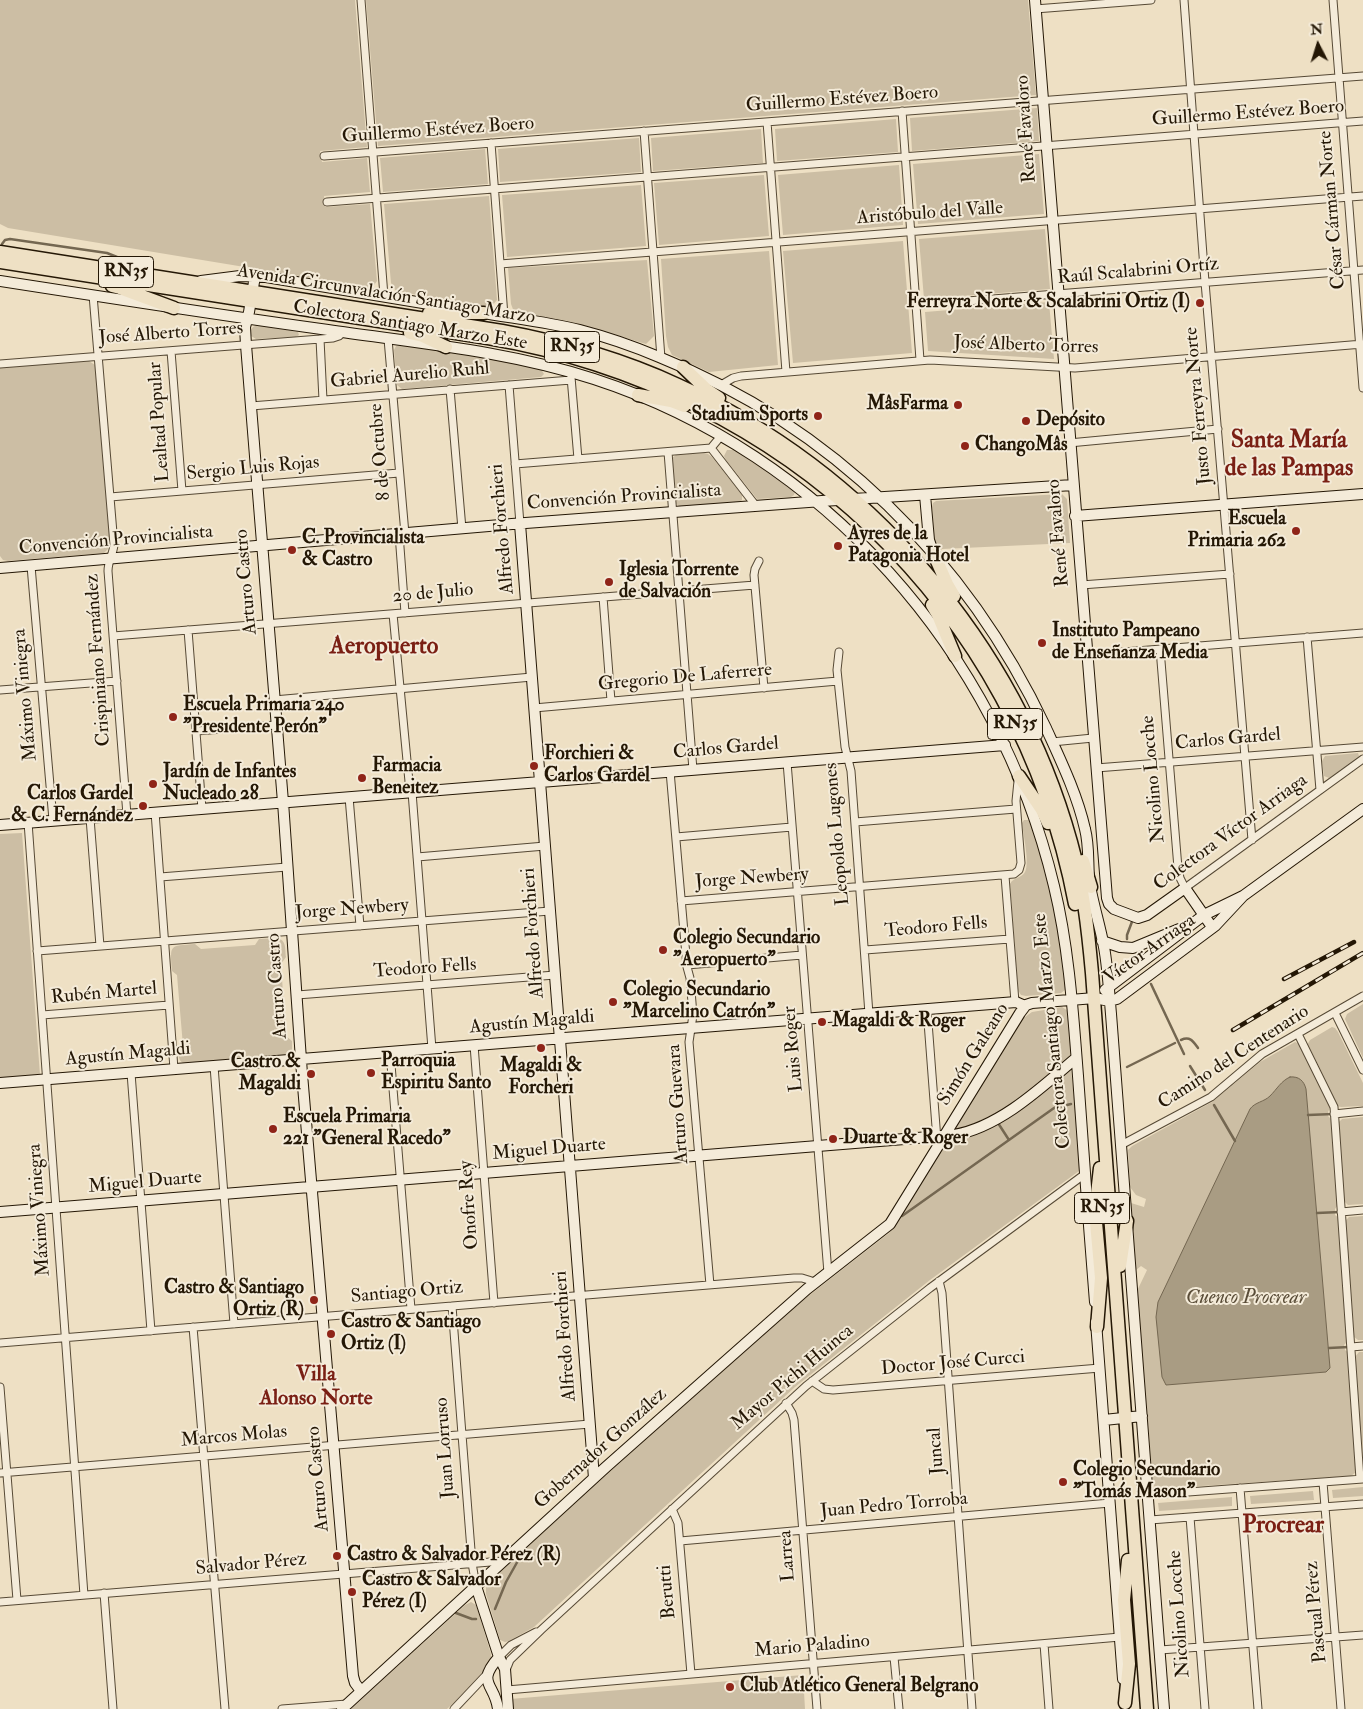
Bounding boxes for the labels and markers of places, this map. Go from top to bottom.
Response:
place label: Ferreyra Norte & Scalabrini Ortiz (I) [907,292,1190,314]
marker: Ferreyra Norte & Scalabrini Ortiz (I) [1194,297,1206,309]
place label: MâsFarma [867,394,948,416]
marker: MâsFarma [952,399,964,411]
place label: Stadium Sports [691,405,808,427]
marker: Stadium Sports [812,410,824,422]
place label: Depósito [1036,410,1105,432]
marker: Depósito [1020,415,1032,427]
place label: ChangoMâs [975,435,1067,457]
marker: ChangoMâs [959,440,971,452]
place label: Escuela Primaria 262 [1188,509,1286,553]
place label: Ayres de la Patagonia Hotel [848,524,969,568]
marker: Escuela Primaria 262 [1290,525,1302,537]
place label: C. Provincialista & Castro [302,528,424,572]
marker: Ayres de la Patagonia Hotel [832,540,844,552]
marker: C. Provincialista & Castro [286,544,298,556]
place label: Iglesia Torrente de Salvación [619,560,739,604]
marker: Iglesia Torrente de Salvación [603,576,615,588]
place label: Instituto Pampeano de Enseñanza Media [1052,621,1208,665]
marker: Instituto Pampeano de Enseñanza Media [1036,637,1048,649]
place label: Escuela Primaria 240 "Presidente Perón" [183,695,345,739]
marker: Escuela Primaria 240 "Presidente Perón" [167,711,179,723]
place label: Forchieri & Carlos Gardel [544,744,650,788]
place label: Farmacia Beneitez [372,756,441,800]
marker: Forchieri & Carlos Gardel [528,760,540,772]
place label: Jardín de Infantes Nucleado 28 [163,762,296,806]
marker: Farmacia Beneitez [356,772,368,784]
marker: Jardín de Infantes Nucleado 28 [147,778,159,790]
place label: Carlos Gardel & C. Fernández [11,784,133,828]
marker: Carlos Gardel & C. Fernández [137,800,149,812]
place label: Colegio Secundario "Aeropuerto" [673,928,820,972]
marker: Colegio Secundario "Aeropuerto" [657,944,669,956]
place label: Colegio Secundario "Marcelino Catrón" [623,980,775,1024]
marker: Colegio Secundario "Marcelino Catrón" [607,996,619,1008]
place label: Magaldi & Roger [832,1011,965,1033]
marker: Magaldi & Roger [816,1016,828,1028]
marker: Magaldi & Forcheri [535,1042,547,1054]
place label: Parroquia Espiritu Santo [381,1051,491,1095]
place label: Castro & Magaldi [231,1052,301,1096]
place label: Magaldi & Forcheri [500,1056,582,1100]
marker: Parroquia Espiritu Santo [365,1067,377,1079]
marker: Castro & Magaldi [305,1068,317,1080]
place label: Escuela Primaria 221 "General Racedo" [283,1107,451,1151]
marker: Escuela Primaria 221 "General Racedo" [267,1123,279,1135]
place label: Duarte & Roger [843,1128,968,1150]
marker: Duarte & Roger [827,1133,839,1145]
place label: Castro & Santiago Ortiz (R) [164,1278,304,1322]
marker: Castro & Santiago Ortiz (R) [308,1294,320,1306]
place label: Castro & Santiago Ortiz (I) [341,1312,481,1356]
marker: Castro & Santiago Ortiz (I) [325,1328,337,1340]
place label: Colegio Secundario "Tomás Mason" [1073,1460,1220,1504]
marker: Colegio Secundario "Tomás Mason" [1057,1476,1069,1488]
place label: Castro & Salvador Pérez (R) [347,1545,561,1567]
marker: Castro & Salvador Pérez (R) [331,1550,343,1562]
place label: Castro & Salvador Pérez (I) [362,1570,501,1614]
marker: Castro & Salvador Pérez (I) [346,1586,358,1598]
place label: Club Atlético General Belgrano [740,1676,978,1698]
marker: Club Atlético General Belgrano [724,1681,736,1693]

